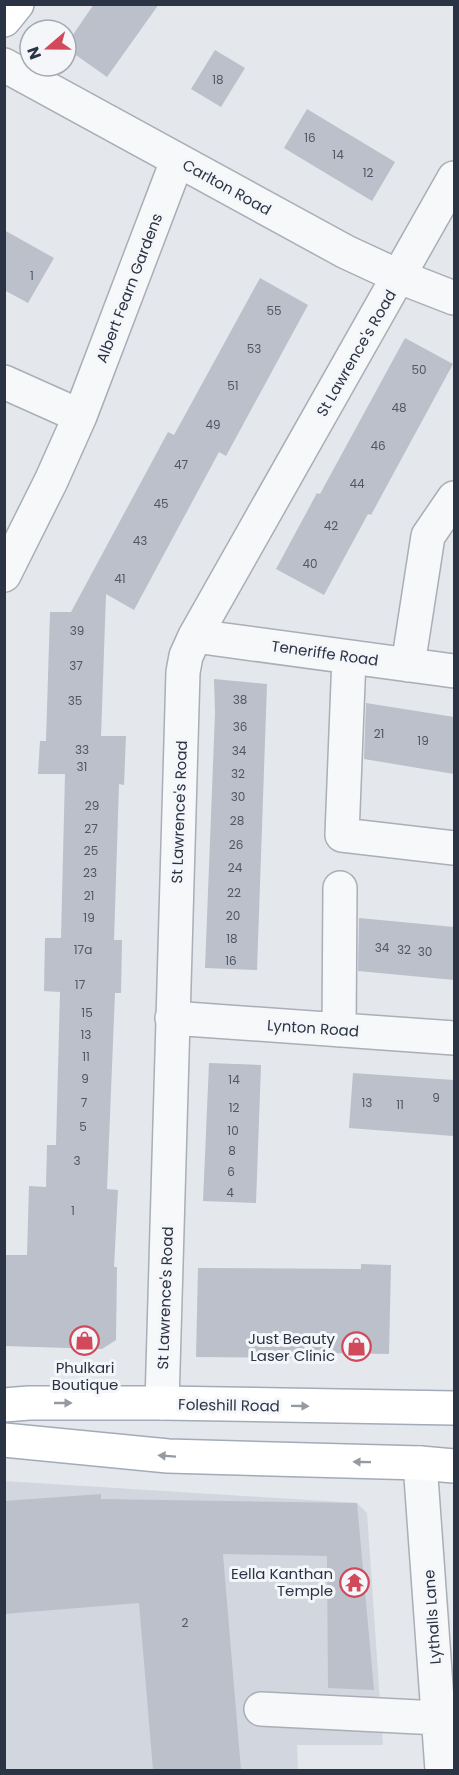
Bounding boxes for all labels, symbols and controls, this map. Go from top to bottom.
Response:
north arrow [18,18,78,78]
text: N [22,43,47,63]
house number: 18 [212,71,224,88]
house number: 16 [304,129,316,146]
house number: 14 [332,146,344,163]
street label: Carlton Road [179,154,275,220]
house number: 12 [363,164,373,181]
street label: Albert Fearn Gardens [91,210,167,366]
house number: 1 [30,267,34,284]
street label: St Lawrence's Road [311,286,401,420]
house number: 55 [266,302,282,319]
house number: 53 [247,340,261,357]
house number: 50 [411,361,427,378]
house number: 51 [227,377,239,394]
house number: 48 [391,399,407,416]
house number: 49 [205,416,221,433]
house number: 46 [370,437,386,454]
house number: 47 [174,456,188,473]
house number: 44 [349,475,365,492]
house number: 45 [153,495,169,512]
house number: 42 [324,517,338,534]
house number: 43 [133,532,147,549]
house number: 40 [302,555,318,572]
house number: 41 [114,570,126,587]
house number: 39 [70,622,84,639]
street label: Teneriffe Road [270,635,380,671]
house number: 37 [69,657,83,674]
house number: 38 [233,691,247,708]
house number: 35 [68,692,82,709]
house number: 36 [233,718,247,735]
house number: 21 [374,725,384,742]
house number: 19 [417,732,429,749]
street label: St Lawrence's Road [166,740,192,884]
house number: 33 [75,741,89,758]
house number: 34 [232,742,247,759]
house number: 31 [77,758,87,775]
house number: 32 [231,765,245,782]
house number: 30 [231,788,245,805]
house number: 29 [85,797,99,814]
house number: 28 [230,812,244,829]
house number: 27 [84,820,98,837]
house number: 26 [229,836,243,853]
house number: 25 [84,842,98,859]
house number: 24 [228,859,243,876]
house number: 23 [83,864,97,881]
house number: 22 [227,884,241,901]
house number: 21 [84,887,94,904]
house number: 20 [226,907,240,924]
house number: 19 [83,909,95,926]
house number: 18 [226,930,238,947]
house number: 34 [375,939,390,956]
house number: 17a [74,941,92,958]
house number: 32 [397,941,411,958]
house number: 30 [418,943,432,960]
house number: 16 [225,952,237,969]
house number: 17 [75,976,86,993]
house number: 15 [81,1004,93,1021]
street label: Lynton Road [266,1014,360,1042]
house number: 13 [81,1026,91,1043]
house number: 11 [82,1048,90,1065]
house number: 9 [81,1070,89,1087]
house number: 14 [228,1071,240,1088]
house number: 9 [432,1089,440,1106]
house number: 7 [81,1094,88,1111]
house number: 13 [362,1094,372,1111]
house number: 11 [396,1096,404,1113]
house number: 12 [229,1099,239,1116]
house number: 5 [79,1118,87,1135]
house number: 10 [227,1122,239,1139]
house number: 8 [228,1142,236,1159]
house number: 3 [73,1152,81,1169]
house number: 6 [227,1163,235,1180]
house number: 4 [226,1184,234,1201]
house number: 1 [71,1202,75,1219]
street label: St Lawrence's Road [152,1226,178,1370]
shop icon: Phulkari Boutique [69,1324,101,1356]
place label: Just Beauty Laser Clinic [248,1328,336,1366]
shop icon: Just Beauty Laser Clinic [340,1331,372,1363]
place label: Phulkari Boutique [52,1357,118,1395]
street label: Foleshill Road [178,1394,280,1416]
one-way arrow [53,1398,72,1408]
one-way arrow [290,1401,309,1411]
one-way arrow [158,1451,177,1461]
one-way arrow [352,1457,371,1467]
place label: Eella Kanthan Temple [231,1563,333,1601]
temple icon: Eella Kanthan Temple [338,1566,370,1598]
street label: Lythalls Lane [418,1569,446,1665]
house number: 2 [182,1614,189,1631]

